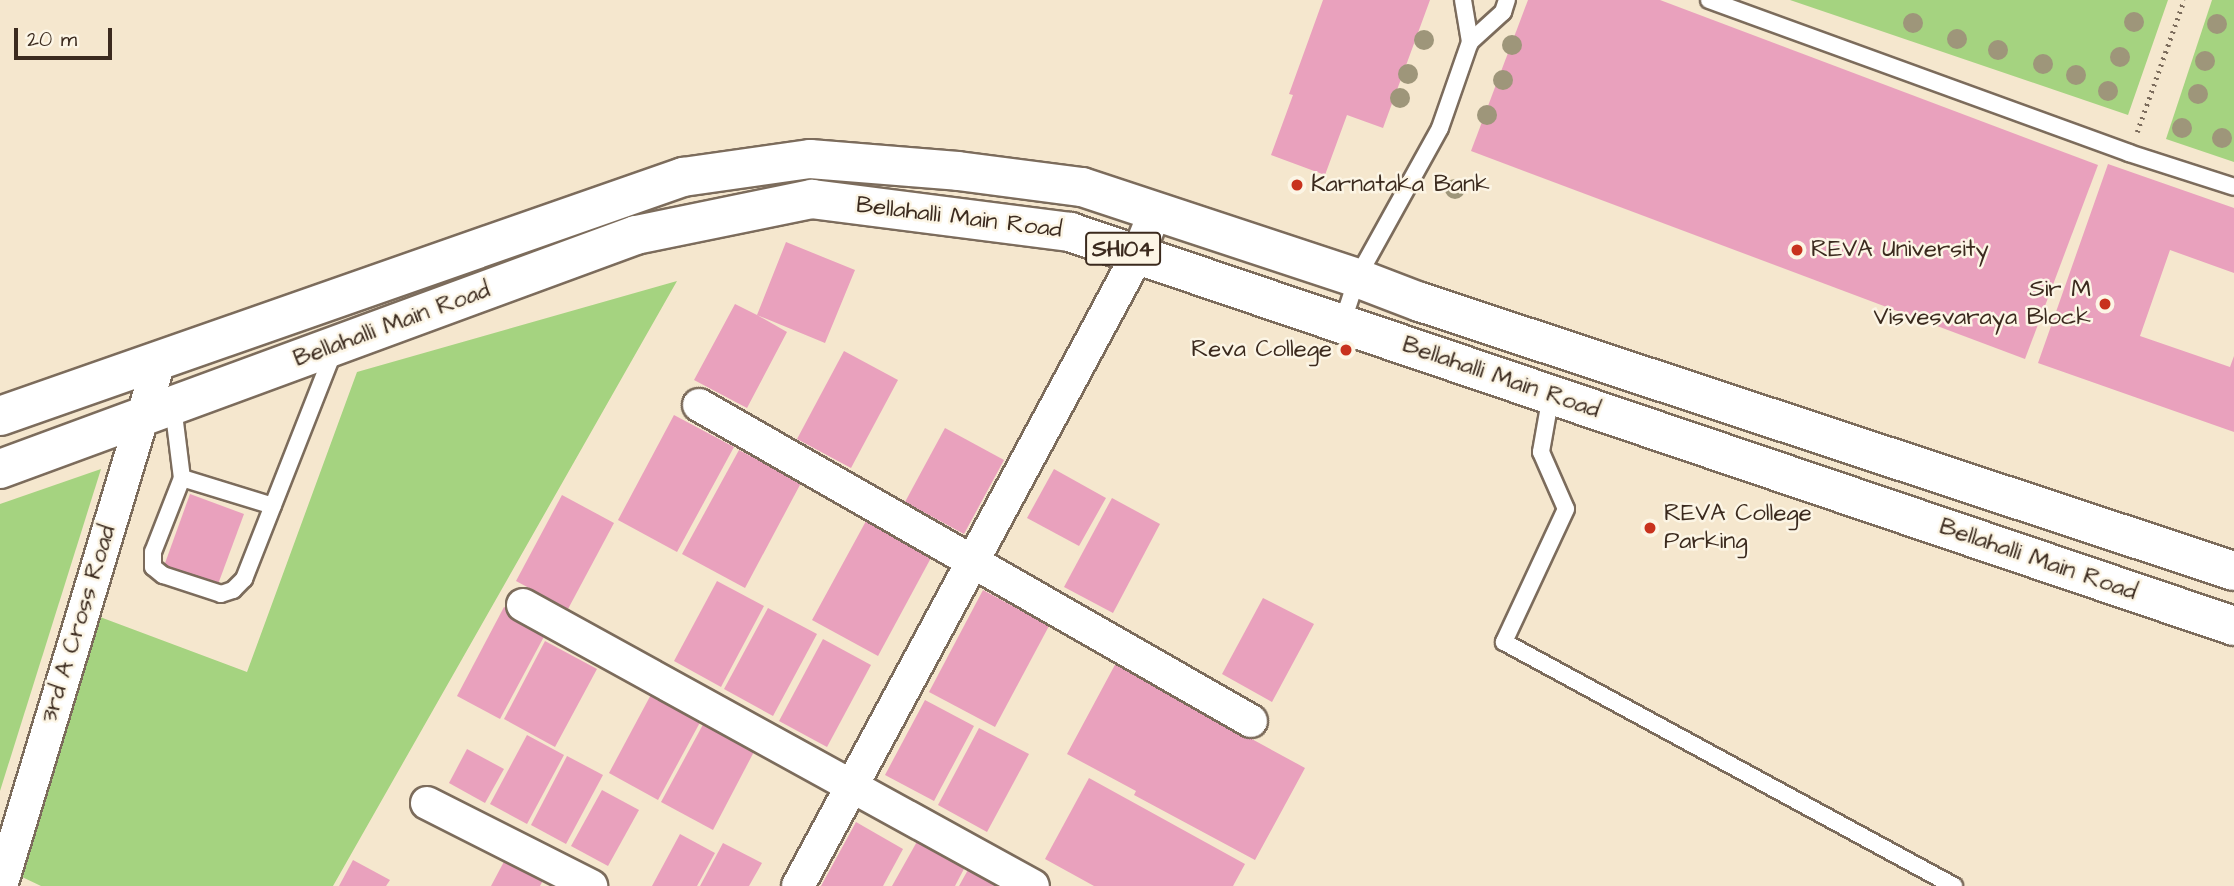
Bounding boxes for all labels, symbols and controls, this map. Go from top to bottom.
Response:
scale bar [18,14,116,58]
text: 20 m [27,25,77,54]
place label: Karnataka Bank [1311,171,1490,199]
marker: Karnataka Bank [1289,177,1305,193]
street label: Bellahalli Main Road [854,191,1064,245]
road number: SH104 [1084,230,1162,268]
place label: REVA University [1811,236,1989,264]
marker: REVA University [1789,242,1805,258]
street label: Bellahalli Main Road [290,276,494,374]
place label: Sir M Visvesvaraya Block [1873,276,2091,332]
marker: Sir M Visvesvaraya Block [2097,296,2113,312]
street label: Bellahalli Main Road [1398,331,1604,425]
place label: Reva College [1191,336,1332,364]
marker: Reva College [1338,342,1354,358]
place label: REVA College Parking [1664,500,1812,556]
street label: Bellahalli Main Road [1935,513,2141,607]
marker: REVA College Parking [1642,520,1658,536]
street label: 3rd A Cross Road [35,522,123,726]

